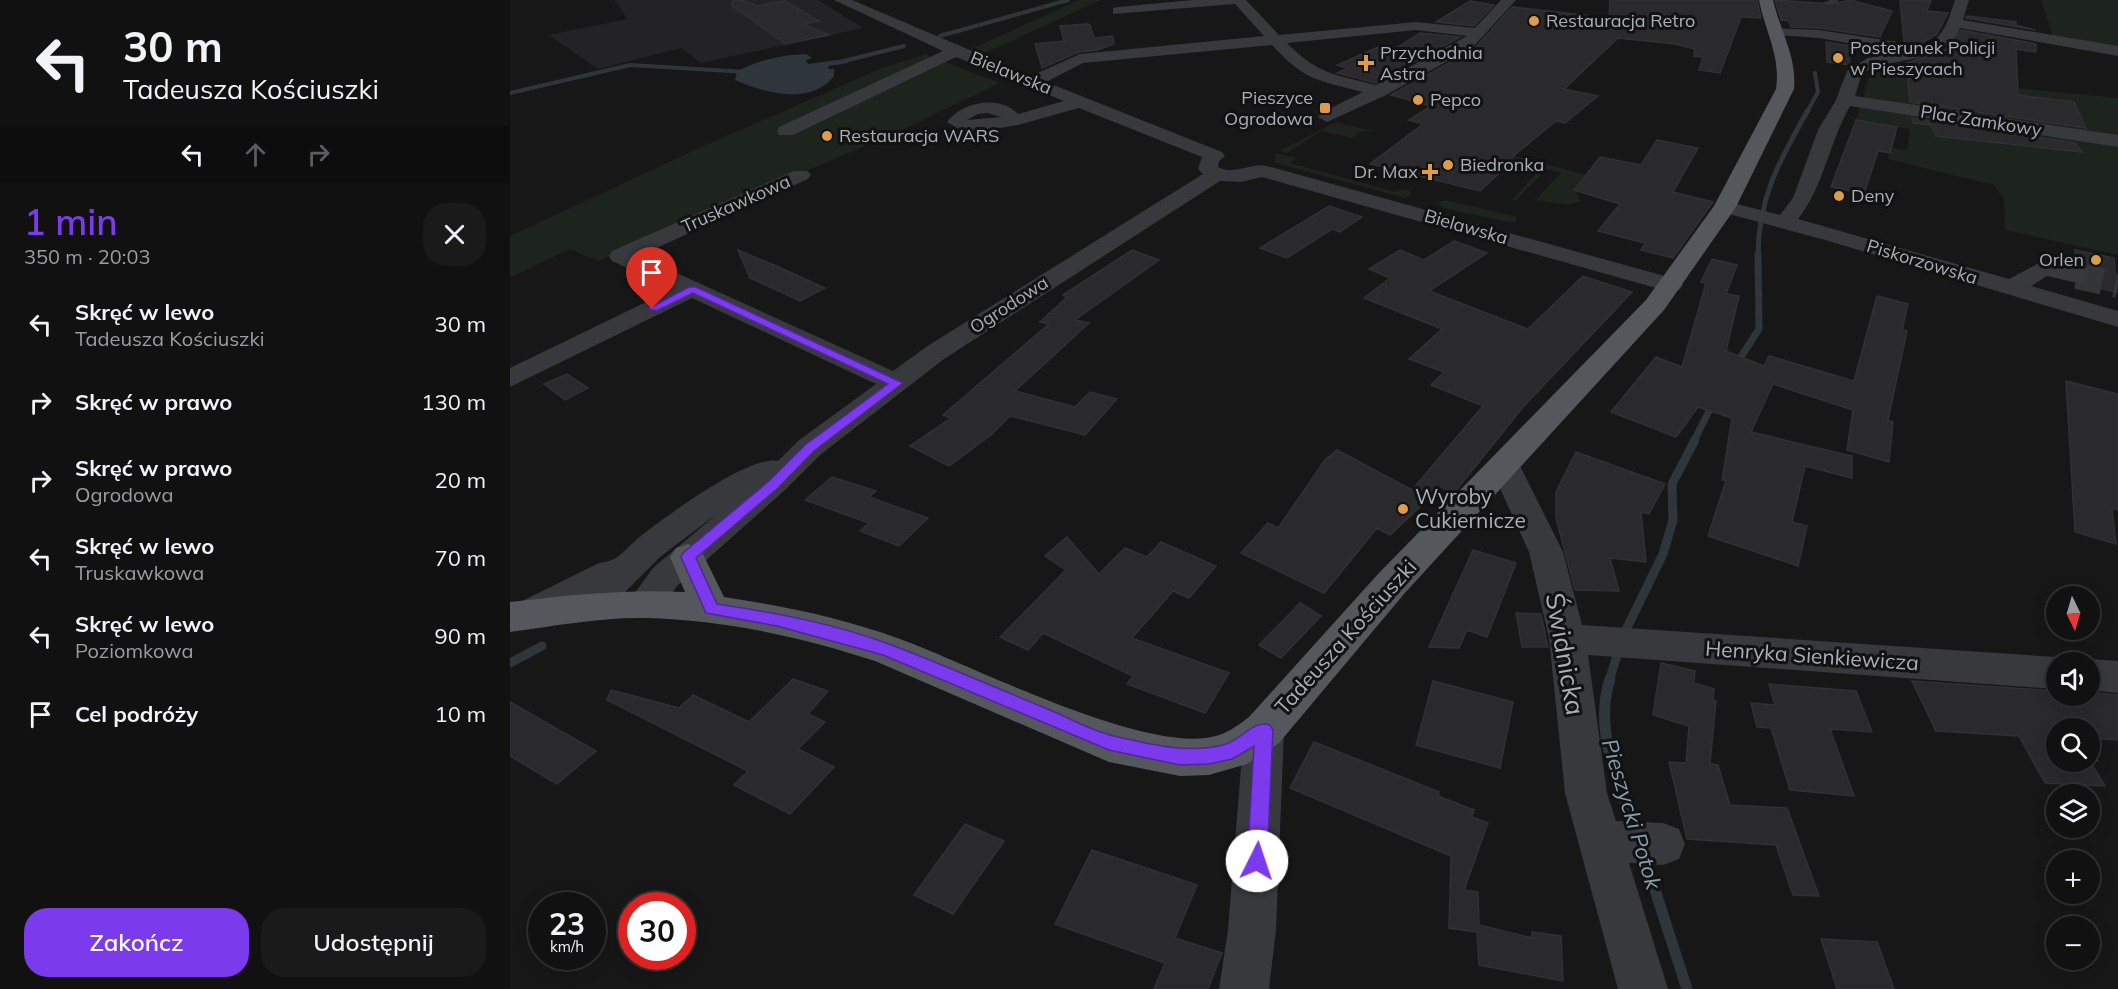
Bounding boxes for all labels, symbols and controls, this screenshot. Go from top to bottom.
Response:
place label: Restauracja Retro [1546,9,1695,32]
marker: Restauracja Retro [1527,14,1541,28]
text: 30 m [123,20,223,73]
icon: left [24,24,102,102]
place label: Posterunek Policji w Pieszycach [1850,36,1995,80]
place label: Przychodnia Astra [1380,41,1483,85]
street label: Bielawska [967,46,1055,99]
marker: Posterunek Policji w Pieszycach [1831,51,1845,65]
marker: Przychodnia Astra [1357,54,1375,72]
text: Tadeusza Kościuszki [123,72,379,106]
place label: Pieszyce Ogrodowa [1224,86,1313,130]
place label: Pepco [1430,88,1481,111]
marker: Pepco [1411,93,1425,107]
street label: Plac Zamkowy [1919,100,2044,141]
marker: Pieszyce Ogrodowa [1318,101,1332,115]
place label: Restauracja WARS [839,124,999,147]
marker: Restauracja WARS [820,129,834,143]
icon: left [176,138,209,171]
icon: ahead [239,138,272,171]
icon: right [302,138,335,171]
place label: Biedronka [1460,153,1544,176]
marker: Biedronka [1441,158,1455,172]
place label: Dr. Max [1354,160,1418,183]
marker: Dr. Max [1423,165,1437,179]
street label: Truskawkowa [678,169,794,238]
place label: Deny [1851,184,1895,207]
marker: Deny [1832,189,1846,203]
text: 1 min [24,199,118,244]
button: close [423,203,486,266]
street label: Bielawska [1422,204,1510,249]
street label: Piskorzowska [1864,234,1980,289]
text: 350 m · 20:03 [24,244,150,269]
pin [626,247,677,309]
place label: Orlen [2039,248,2084,271]
marker: Orlen [2089,253,2103,267]
icon: arrive [635,256,668,289]
street label: Ogrodowa [965,271,1052,338]
text: Skręć w lewo [75,298,214,326]
icon: left [24,308,57,341]
text: 30 m [435,310,486,338]
text: Tadeusza Kościuszki [75,326,265,351]
icon: right [24,386,57,419]
text: Skręć w prawo [75,388,232,416]
text: 130 m [421,388,486,416]
text: Skręć w prawo [75,454,232,482]
icon: right [24,464,57,497]
text: 20 m [435,466,486,494]
text: Ogrodowa [75,482,174,507]
place label: Wyroby Cukiernicze [1415,483,1526,533]
marker: Wyroby Cukiernicze [1396,502,1410,516]
text: Skręć w lewo [75,532,214,560]
icon: left [24,542,57,575]
text: 70 m [435,544,486,572]
street label: Tadeusza Kościuszki [1269,554,1422,719]
text: Truskawkowa [75,560,204,585]
north arrow [2046,586,2100,640]
map controls [2046,586,2100,970]
street label: Świdnicka [1539,590,1592,718]
text: Skręć w lewo [75,610,214,638]
icon: left [24,620,57,653]
text: 90 m [435,622,486,650]
street label: Henryka Sienkiewicza [1704,635,1920,675]
text: Poziomkowa [75,638,194,663]
button: sound [2046,652,2100,706]
icon: arrive [24,698,57,731]
text: Cel podróży [75,700,198,728]
text: 10 m [435,700,486,728]
button: search [2046,718,2100,772]
water label: Pieszycki Potok [1596,735,1668,893]
button: layers [2046,784,2100,838]
position arrow [1225,829,1289,893]
button: + [2046,850,2100,904]
speed limit sign: 30 [618,892,696,970]
text: 23 [549,905,585,943]
button: Zakończ [24,908,249,977]
button: Udostępnij [261,908,486,977]
button: − [2046,916,2100,970]
text: km/h [550,937,584,956]

